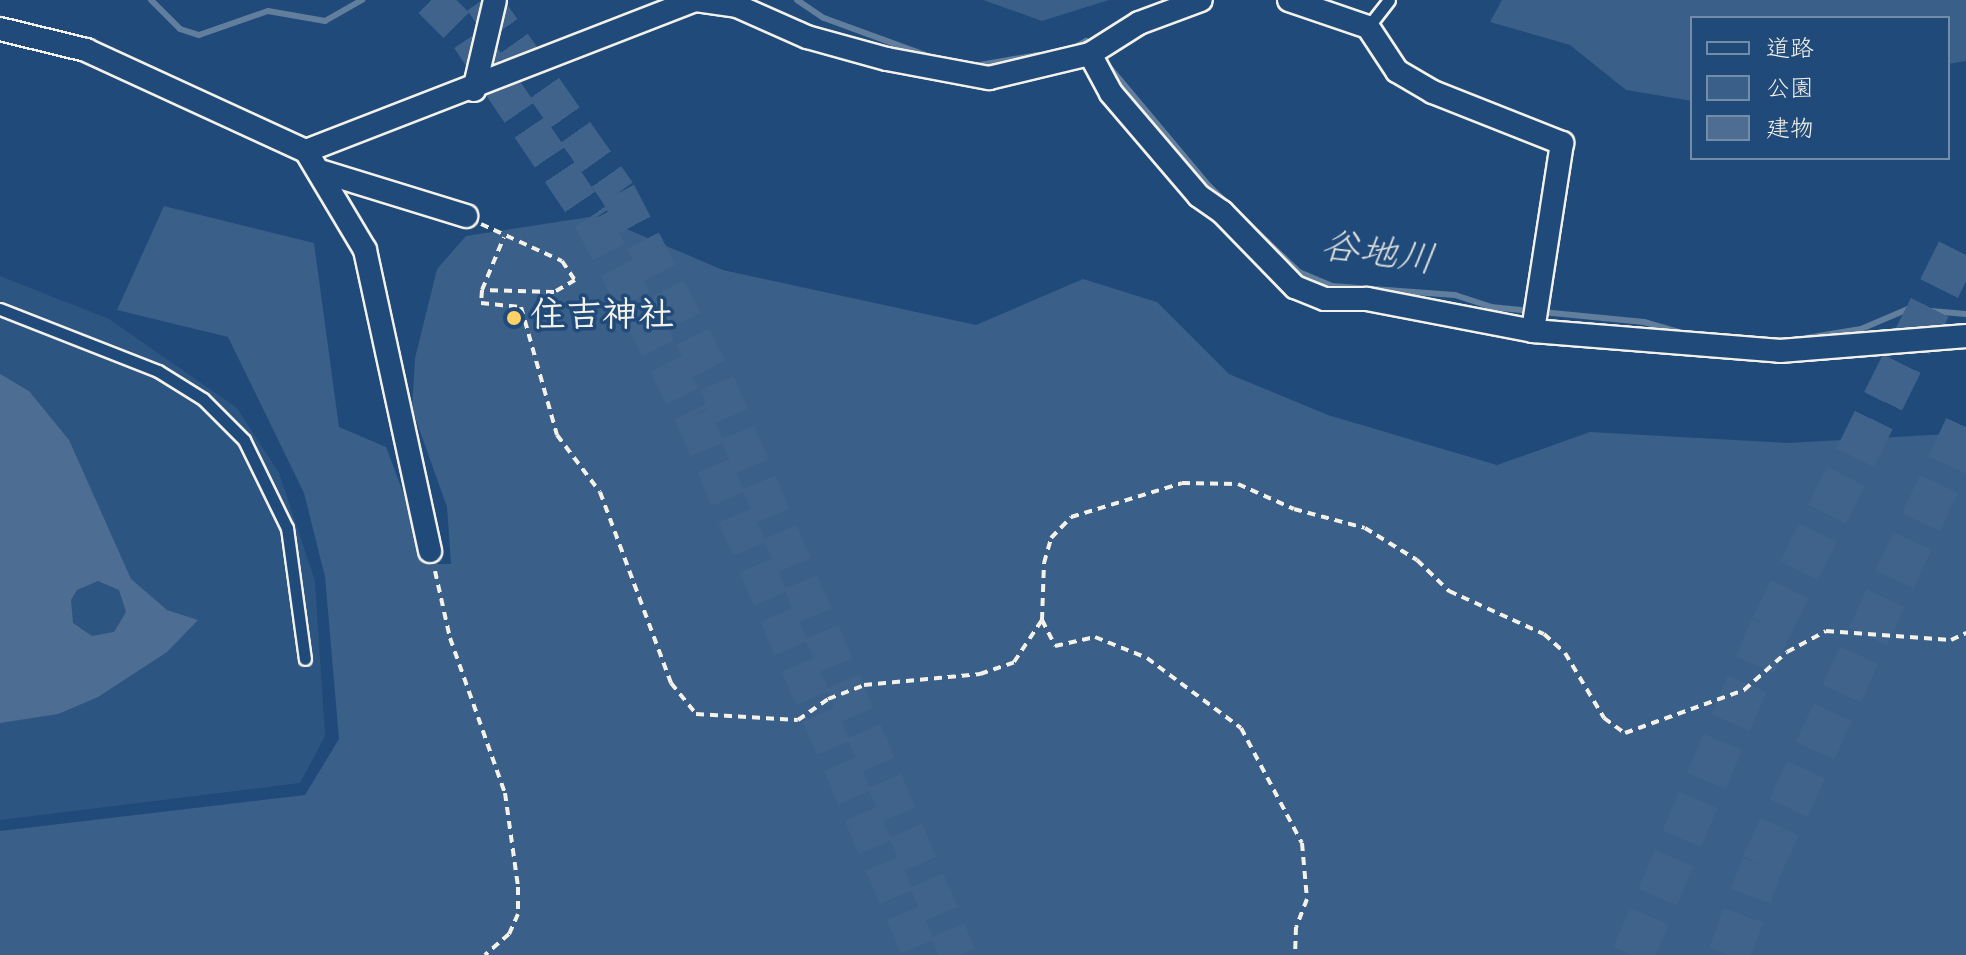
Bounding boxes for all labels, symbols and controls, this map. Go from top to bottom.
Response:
legend [1690,16,1950,160]
text: 道路 [1766,33,1814,68]
text: 公園 [1766,73,1814,108]
text: 建物 [1766,113,1814,148]
water label: 谷地川 [1318,225,1438,287]
place label: 住吉神社 [530,296,674,340]
marker: 住吉神社 [505,309,523,327]

